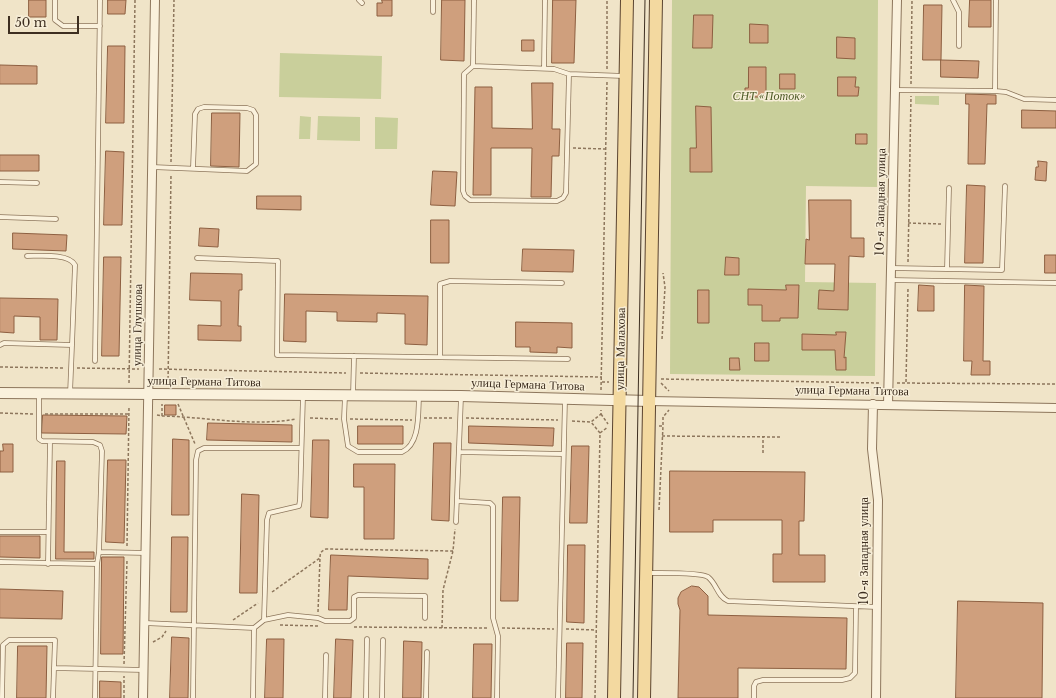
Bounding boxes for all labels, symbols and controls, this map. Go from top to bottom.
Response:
scale bar [10,8,81,34]
text: 50 m [15,15,47,30]
park label: СНТ «Поток» [732,90,806,104]
street label: 10-я Западная улица [873,148,889,256]
street label: улица Глушкова [130,284,146,366]
street label: улица Малахова [613,307,629,391]
street label: улица Германа Титова [147,374,261,390]
street label: улица Германа Титова [471,376,585,394]
street label: улица Германа Титова [795,383,909,399]
street label: 10-я Западная улица [858,497,872,605]

